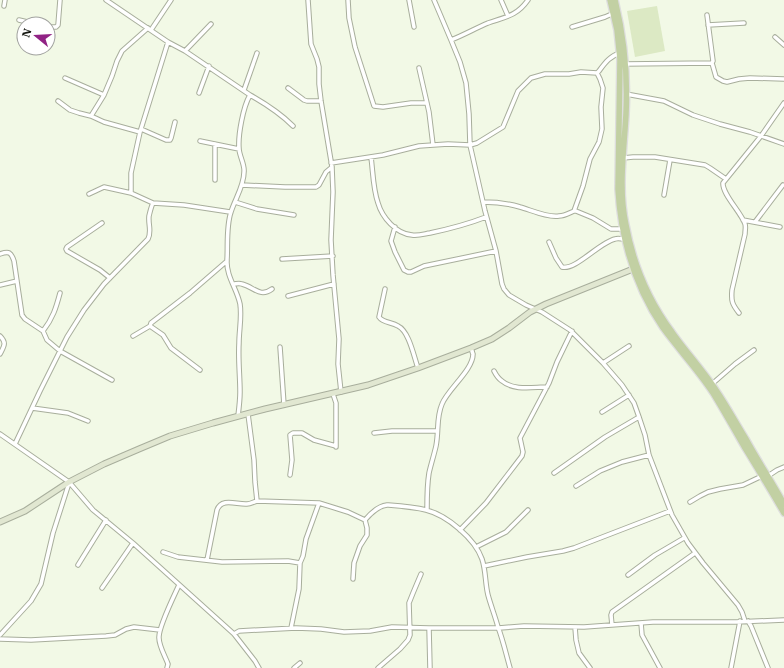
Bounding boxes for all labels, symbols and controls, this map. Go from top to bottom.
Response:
north arrow [16,16,56,56]
text: N [18,26,35,39]

